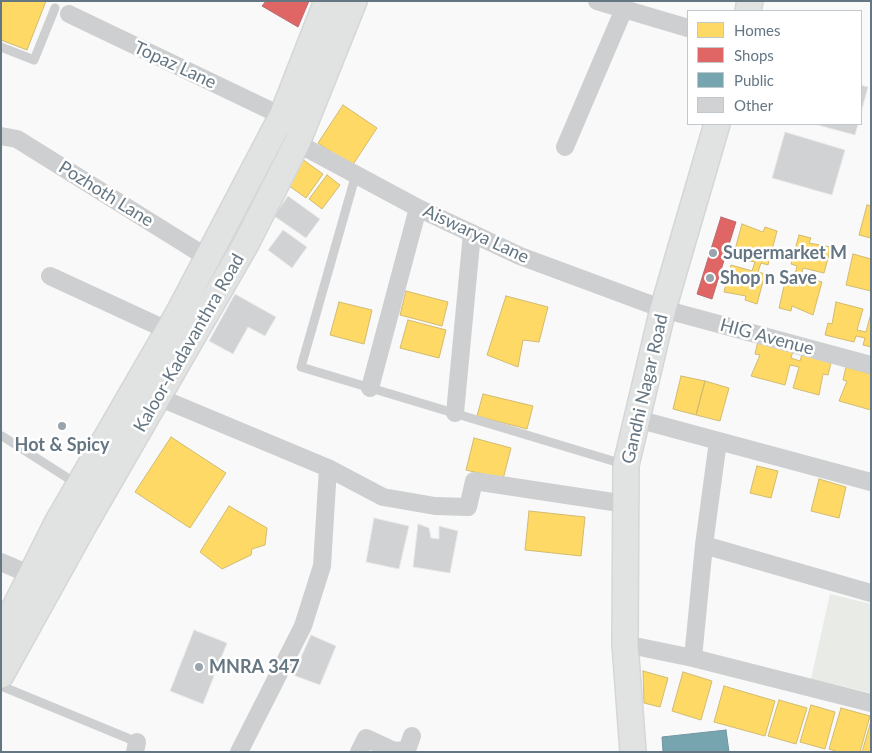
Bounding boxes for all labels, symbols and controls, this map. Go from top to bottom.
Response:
legend [687,10,862,125]
text: Homes [734,21,780,39]
street label: Topaz Lane [130,37,220,93]
text: Shops [734,46,774,64]
text: Public [734,71,774,89]
text: Other [734,96,773,114]
street label: Pozhoth Lane [55,156,157,232]
street label: Aiswarya Lane [420,200,532,268]
place label: Supermarket M [723,242,847,264]
marker: Supermarket M [707,247,719,259]
street label: Kaloor-Kadavanthra Road [129,250,249,436]
place label: Shop n Save [720,267,817,289]
marker: Shop n Save [704,272,716,284]
street label: Gandhi Nagar Road [617,312,673,466]
street label: HIG Avenue [718,314,816,360]
marker: Hot & Spicy [56,420,68,432]
place label: Hot & Spicy [15,434,109,456]
place label: MNRA 347 [209,656,300,678]
marker: MNRA 347 [193,661,205,673]

